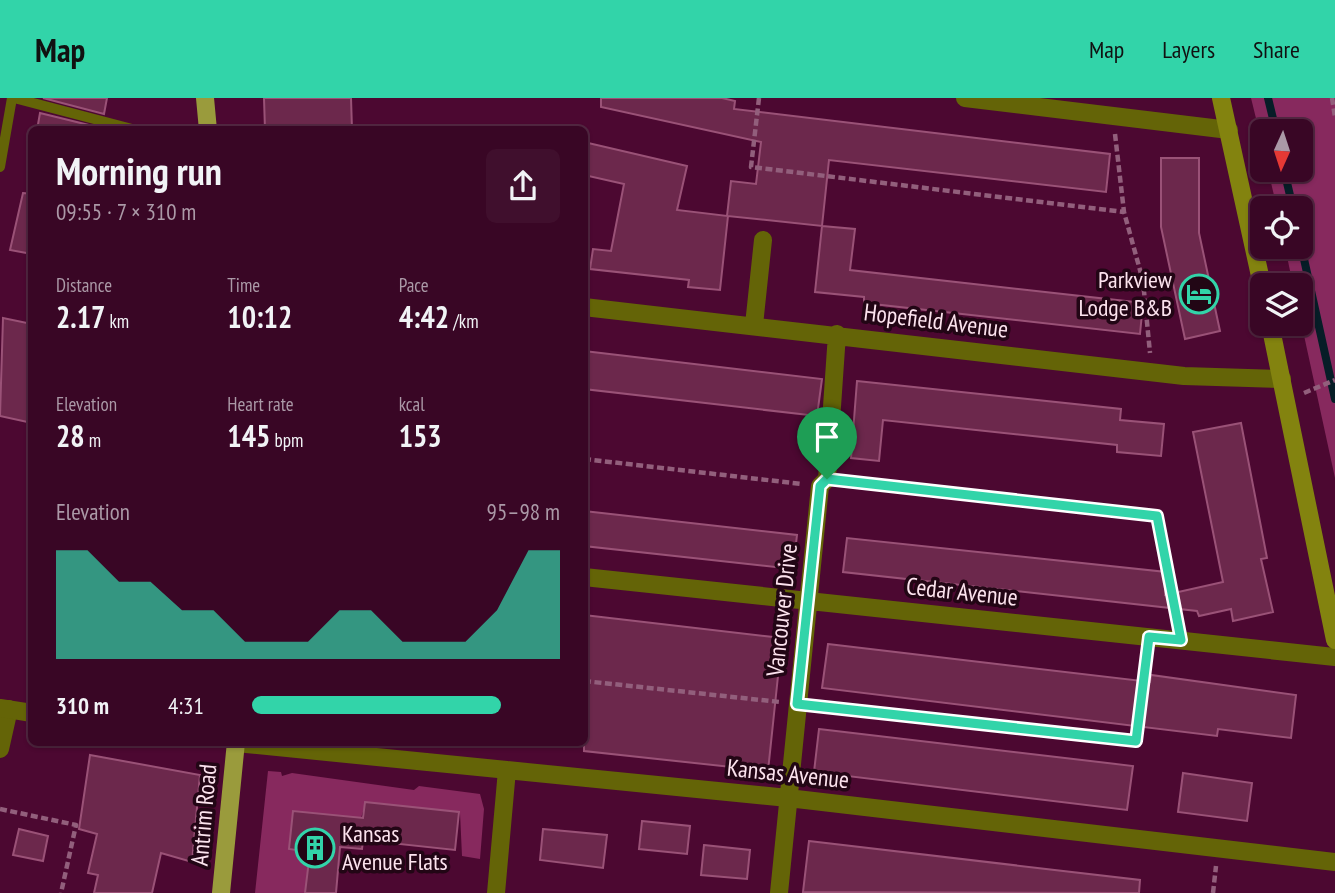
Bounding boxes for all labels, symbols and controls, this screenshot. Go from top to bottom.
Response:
text: Map [35,28,85,71]
text: Map [1089,34,1124,65]
text: Layers [1162,34,1215,65]
text: Share [1253,34,1300,65]
north arrow [1250,119,1312,182]
map controls [1250,119,1313,336]
text: Morning run [56,146,222,195]
button: share [486,149,560,223]
button: locate [1250,196,1313,259]
text: 09:55 · 7 × 310 m [56,197,196,226]
place label: Parkview Lodge B&B [1079,264,1173,323]
text: Distance [56,273,112,297]
text: Time [227,273,260,297]
text: Pace [399,273,429,297]
hotel icon: Parkview Lodge B&B [1178,273,1220,315]
button: layers [1250,273,1313,336]
street label: Hopefield Avenue [862,296,1010,345]
text: 2.17 [56,297,105,336]
text: 10:12 [227,297,292,336]
text: 4:42 [399,297,449,336]
text: km [105,309,129,333]
text: /km [449,309,479,333]
text: Elevation [56,392,117,416]
text: Heart rate [227,392,294,416]
text: kcal [399,392,425,416]
pin [797,407,857,479]
text: 28 [56,416,85,455]
text: 145 [227,416,270,455]
text: 153 [399,416,442,455]
icon: arrive [808,418,846,456]
text: m [85,428,101,452]
text: bpm [270,428,303,452]
text: Elevation [56,497,130,526]
text: 95–98 m [487,497,560,526]
street label: Vancouver Drive [759,542,804,679]
street label: Cedar Avenue [905,570,1019,613]
text: 310 m [56,691,109,720]
text: 4:31 [168,691,204,720]
street label: Kansas Avenue [726,752,851,795]
street label: Antrim Road [184,763,223,867]
place label: Kansas Avenue Flats [342,818,448,877]
building icon: Kansas Avenue Flats [294,827,336,869]

